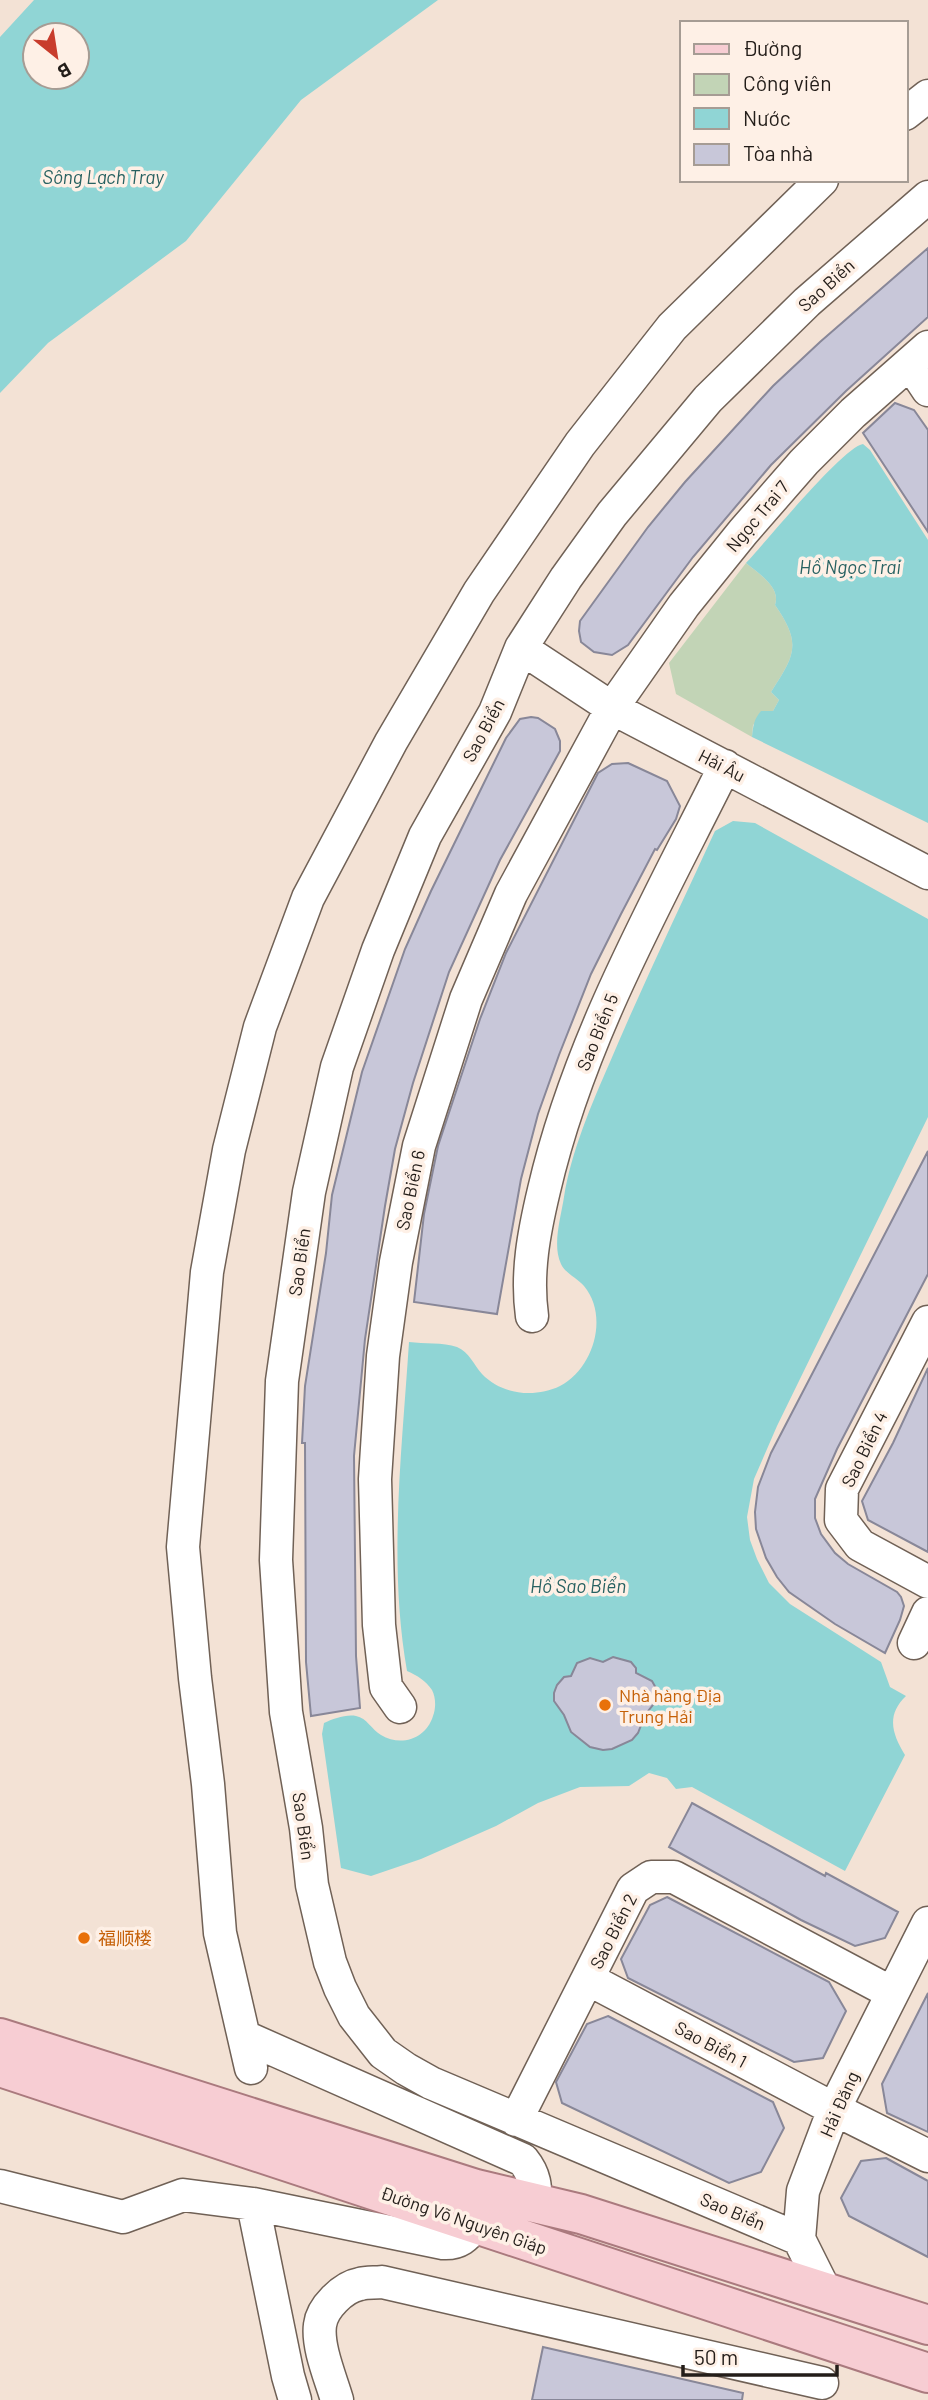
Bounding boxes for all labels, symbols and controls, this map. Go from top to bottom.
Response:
north arrow [21,21,91,91]
legend [680,21,907,182]
text: Đường [743,35,802,60]
text: B [54,58,76,84]
text: Công viên [743,70,832,95]
text: Nước [743,105,791,130]
text: Tòa nhà [743,140,813,165]
water label: Sông Lạch Tray [42,165,164,188]
street label: Sao Biển [793,254,859,316]
street label: Ngọc Trai 7 [721,476,793,556]
water label: Hồ Ngọc Trai [799,555,901,578]
street label: Sao Biển [457,695,509,765]
street label: Hải Âu [695,744,749,786]
street label: Sao Biển 5 [572,990,622,1074]
street label: Sao Biển 6 [391,1148,429,1232]
street label: Sao Biển [283,1227,315,1297]
street label: Sao Biển 4 [836,1407,892,1491]
water label: Hồ Sao Biển [530,1574,626,1597]
place label: Nhà hàng Địa Trung Hải [619,1684,722,1727]
marker: Nhà hàng Địa Trung Hải [597,1697,613,1713]
street label: Sao Biển [288,1791,320,1861]
street label: Sao Biển 2 [585,1890,641,1972]
place label: 福顺楼 [98,1927,152,1949]
marker: 福顺楼 [76,1930,92,1946]
street label: Sao Biển 1 [671,2016,751,2072]
street label: Hải Đăng [815,2068,863,2140]
street label: Đường Võ Nguyên Giáp [378,2181,550,2259]
street label: Sao Biển [697,2188,769,2234]
scale bar [683,2334,837,2378]
text: 50 m [694,2344,738,2369]

